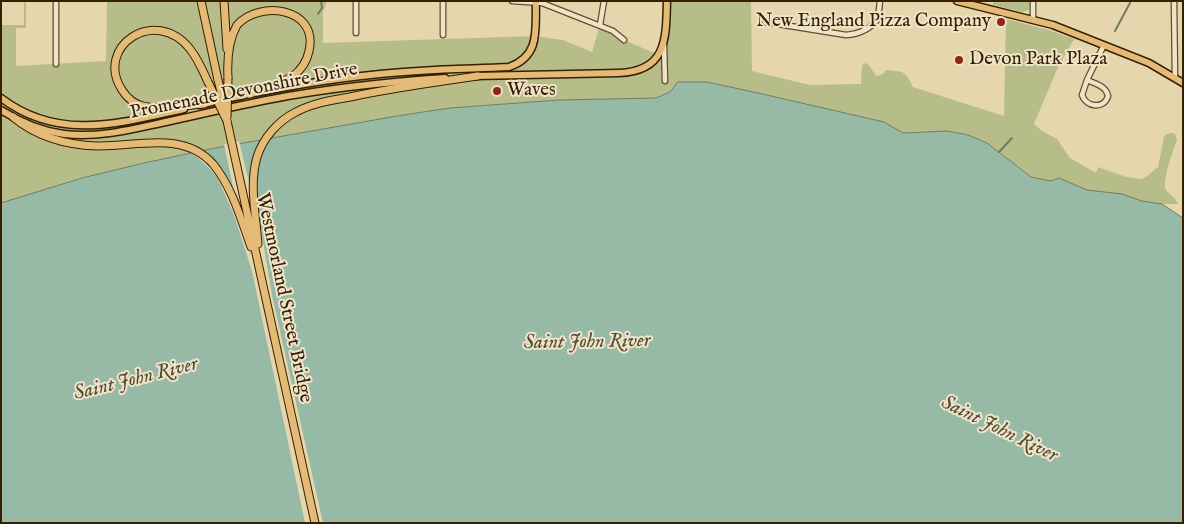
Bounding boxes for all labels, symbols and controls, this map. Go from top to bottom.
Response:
place label: New England Pizza Company [756,11,991,33]
marker: New England Pizza Company [995,16,1007,28]
place label: Devon Park Plaza [969,49,1107,71]
marker: Devon Park Plaza [953,54,965,66]
street label: Promenade Devonshire Drive [128,59,360,125]
place label: Waves [507,80,556,102]
marker: Waves [491,85,503,97]
street label: Westmorland Street Bridge [250,191,316,405]
water label: Saint John River [523,330,651,356]
water label: Saint John River [72,353,200,407]
water label: Saint John River [937,391,1061,469]

